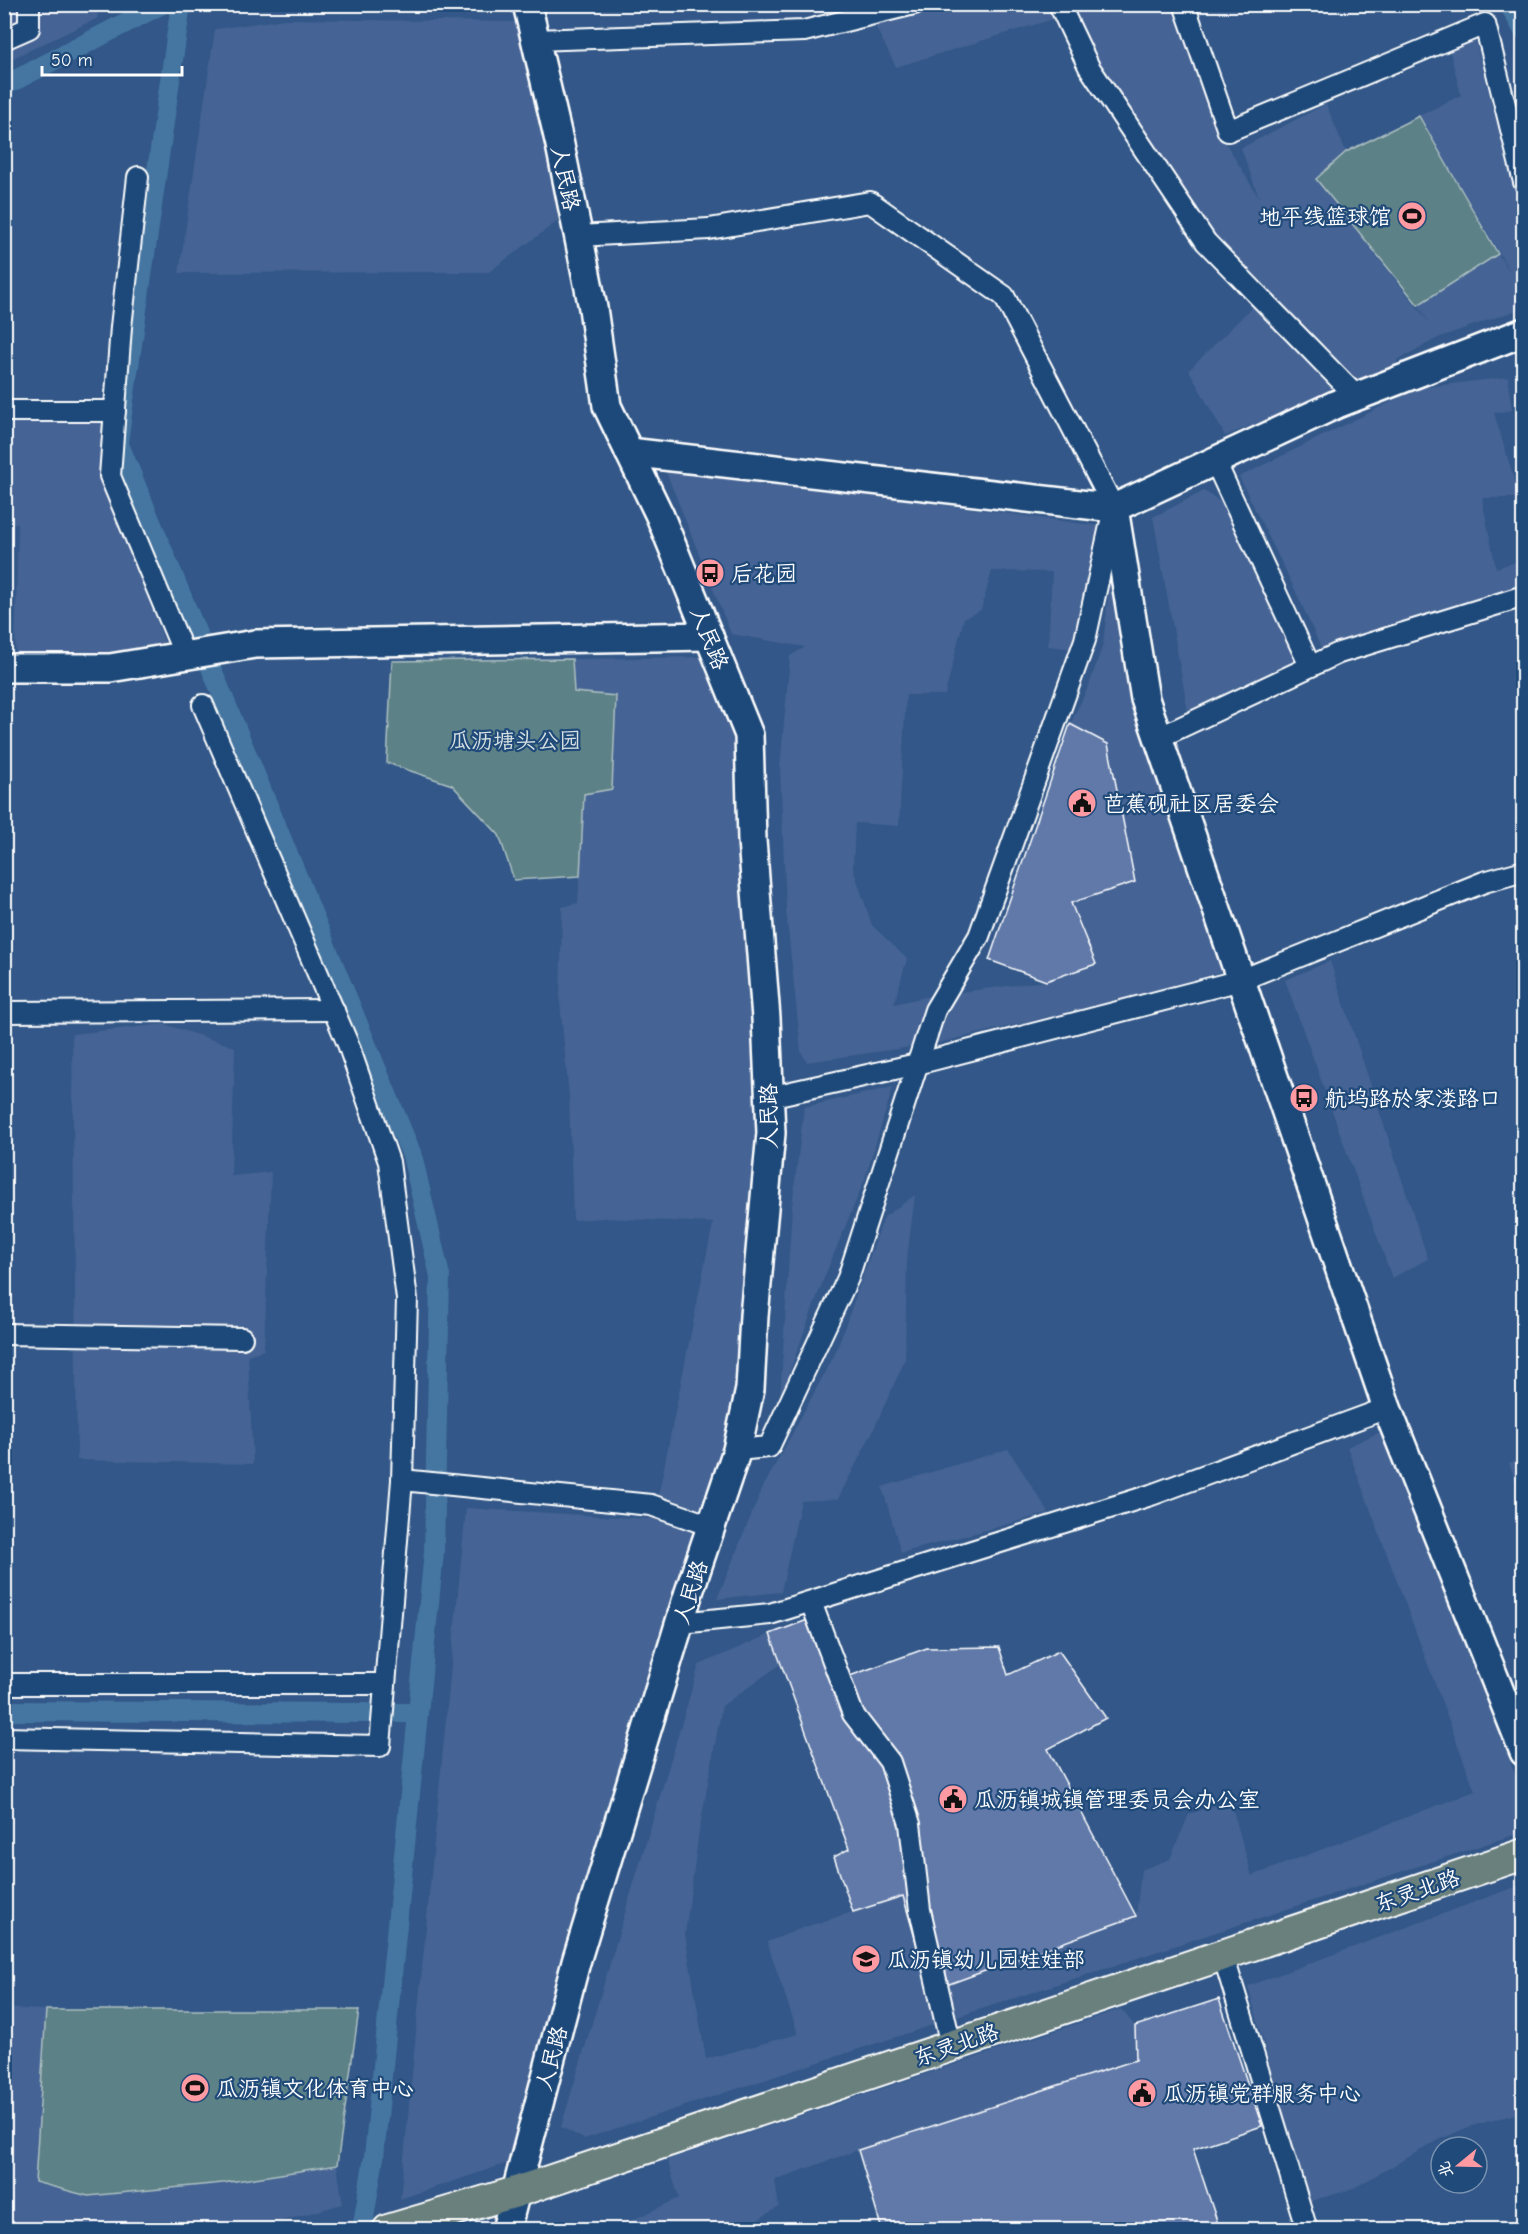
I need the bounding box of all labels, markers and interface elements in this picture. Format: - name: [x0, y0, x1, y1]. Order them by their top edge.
- scale bar: [42, 39, 182, 77]
- text: 50 m: [51, 50, 93, 71]
- street label: 人民路: [545, 143, 585, 213]
- sports icon: 地平线篮球馆: [1396, 200, 1428, 232]
- place label: 地平线篮球馆: [1259, 204, 1391, 230]
- bus stop icon: 后花园: [694, 557, 726, 589]
- place label: 后花园: [731, 561, 797, 587]
- street label: 人民路: [685, 603, 733, 674]
- park label: 瓜沥塘头公园: [449, 728, 581, 754]
- public building icon: 芭蕉砚社区居委会: [1066, 787, 1098, 819]
- place label: 芭蕉砚社区居委会: [1103, 791, 1279, 817]
- bus stop icon: 航坞路於家溇路口: [1288, 1082, 1320, 1114]
- street label: 人民路: [756, 1083, 782, 1149]
- place label: 航坞路於家溇路口: [1325, 1086, 1501, 1112]
- street label: 人民路: [668, 1557, 714, 1628]
- public building icon: 瓜沥镇城镇管理委员会办公室: [937, 1783, 969, 1815]
- place label: 瓜沥镇城镇管理委员会办公室: [974, 1787, 1260, 1813]
- street label: 东灵北路: [1371, 1864, 1463, 1918]
- school or university icon: 瓜沥镇幼儿园娃娃部: [850, 1943, 882, 1975]
- place label: 瓜沥镇幼儿园娃娃部: [887, 1947, 1085, 1973]
- street label: 东灵北路: [910, 2018, 1002, 2072]
- street label: 人民路: [531, 2023, 573, 2094]
- sports icon: 瓜沥镇文化体育中心: [179, 2072, 211, 2104]
- place label: 瓜沥镇文化体育中心: [216, 2076, 414, 2102]
- public building icon: 瓜沥镇党群服务中心: [1126, 2077, 1158, 2109]
- place label: 瓜沥镇党群服务中心: [1163, 2081, 1361, 2107]
- north arrow: [1429, 2135, 1489, 2195]
- text: 北: [1435, 2159, 1457, 2180]

